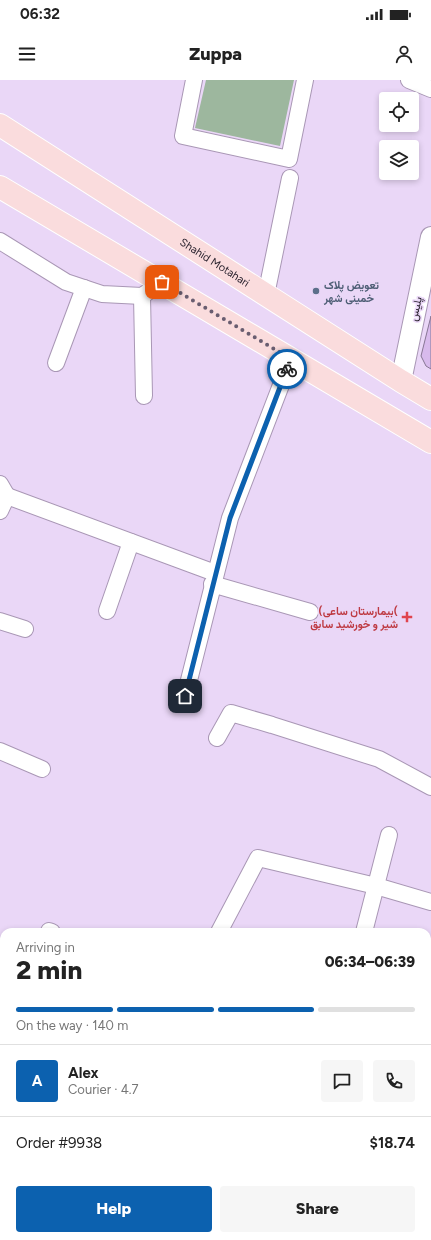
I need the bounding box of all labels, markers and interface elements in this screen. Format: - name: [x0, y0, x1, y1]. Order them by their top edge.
- text: 06:32: [20, 5, 60, 23]
- icon: menu: [16, 43, 38, 65]
- text: Zuppa: [189, 43, 242, 65]
- icon: person: [393, 43, 415, 65]
- map controls: [379, 92, 419, 180]
- button: locate: [379, 92, 419, 132]
- button: layers: [379, 140, 419, 180]
- street label: Shahid Motahari: [178, 235, 252, 289]
- pin: [145, 265, 179, 299]
- icon: bag: [151, 271, 173, 293]
- place label: تعویض پلاک خمینی شهر: [323, 279, 380, 305]
- marker: تعویض پلاک خمینی شهر: [311, 286, 321, 296]
- street label: پلیس: [407, 296, 426, 323]
- courier: [267, 349, 307, 389]
- icon: bike: [276, 358, 298, 380]
- place label: (بیمارستان ساعی( شیر و خورشید سابق: [310, 605, 398, 631]
- marker: (بیمارستان ساعی( شیر و خورشید سابق: [401, 611, 413, 623]
- pin: [168, 679, 202, 713]
- icon: home: [174, 685, 196, 707]
- text: Arriving in: [16, 940, 75, 955]
- text: 06:34–06:39: [325, 953, 415, 971]
- text: 2 min: [16, 954, 82, 986]
- text: On the way · 140 m: [16, 1018, 128, 1033]
- button: chat: [321, 1060, 363, 1102]
- button: phone: [373, 1060, 415, 1102]
- text: Alex: [68, 1064, 98, 1082]
- text: A: [32, 1072, 42, 1090]
- text: Courier · 4.7: [68, 1082, 139, 1097]
- text: Order #9938: [16, 1134, 102, 1152]
- text: $18.74: [370, 1134, 415, 1152]
- button: Help: [16, 1186, 212, 1232]
- button: Share: [220, 1186, 415, 1232]

